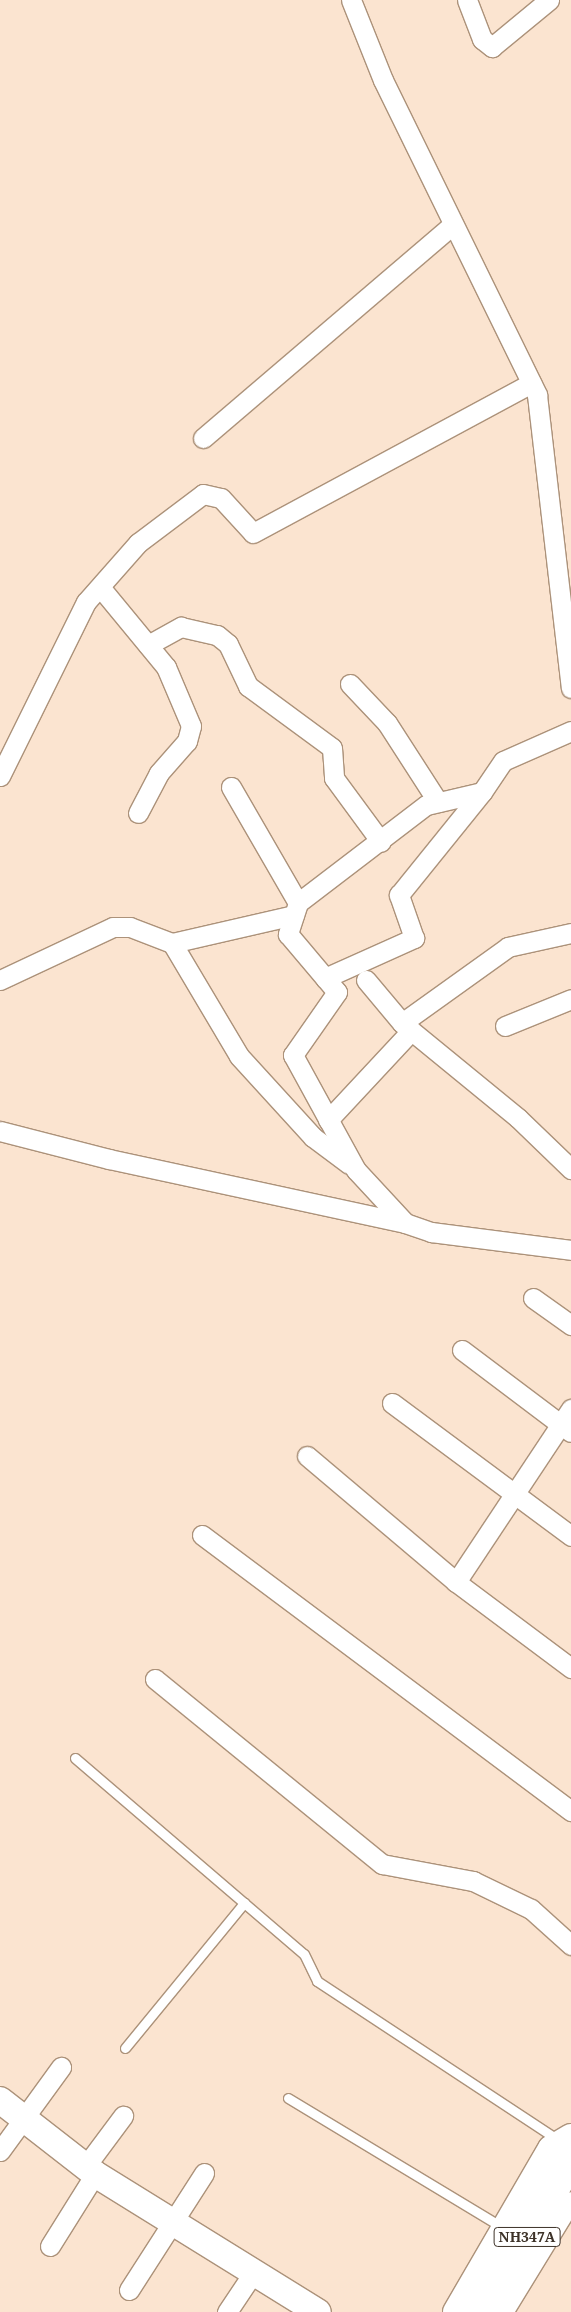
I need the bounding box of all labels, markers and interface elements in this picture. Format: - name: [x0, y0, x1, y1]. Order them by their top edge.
- road number: NH347A: [493, 2226, 561, 2248]

